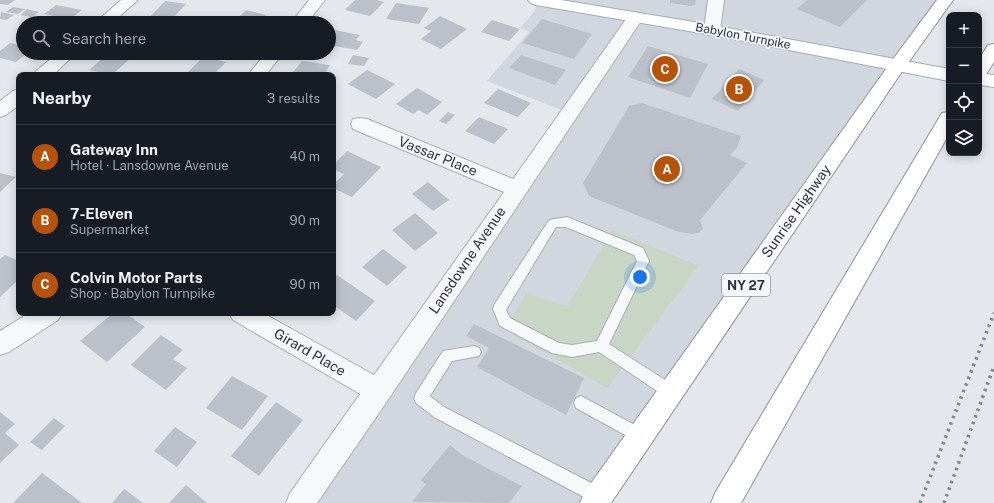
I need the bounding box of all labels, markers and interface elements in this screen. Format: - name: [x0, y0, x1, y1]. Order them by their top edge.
- map controls: [946, 12, 982, 156]
- button: +: [946, 12, 982, 48]
- search box: [16, 16, 336, 60]
- street label: Babylon Turnpike: [694, 20, 792, 52]
- icon: search: [30, 27, 52, 49]
- text: Search here: [62, 30, 146, 47]
- button: −: [946, 48, 982, 84]
- pin: C: [652, 54, 678, 84]
- pin: B: [726, 74, 752, 104]
- button: locate: [946, 84, 982, 120]
- text: Nearby: [32, 88, 91, 108]
- text: 3 results: [267, 91, 320, 106]
- button: layers: [946, 120, 982, 156]
- street label: Vassar Place: [396, 133, 480, 179]
- text: Gateway Inn: [70, 141, 158, 158]
- text: A: [40, 149, 50, 164]
- text: 40 m: [289, 149, 320, 164]
- pin: A: [654, 154, 680, 184]
- text: Hotel · Lansdowne Avenue: [70, 158, 229, 173]
- street label: Sunrise Highway: [758, 161, 834, 260]
- street label: Lansdowne Avenue: [425, 204, 509, 316]
- text: 7-Eleven: [70, 205, 133, 222]
- text: B: [41, 213, 49, 228]
- text: 90 m: [290, 213, 320, 228]
- text: Supermarket: [70, 222, 149, 237]
- your location: [630, 267, 650, 287]
- text: Colvin Motor Parts: [70, 269, 203, 286]
- road number: NY 27: [722, 274, 770, 296]
- text: C: [40, 277, 50, 292]
- text: 90 m: [290, 277, 320, 292]
- text: Shop · Babylon Turnpike: [70, 286, 215, 301]
- street label: Girard Place: [271, 325, 349, 379]

